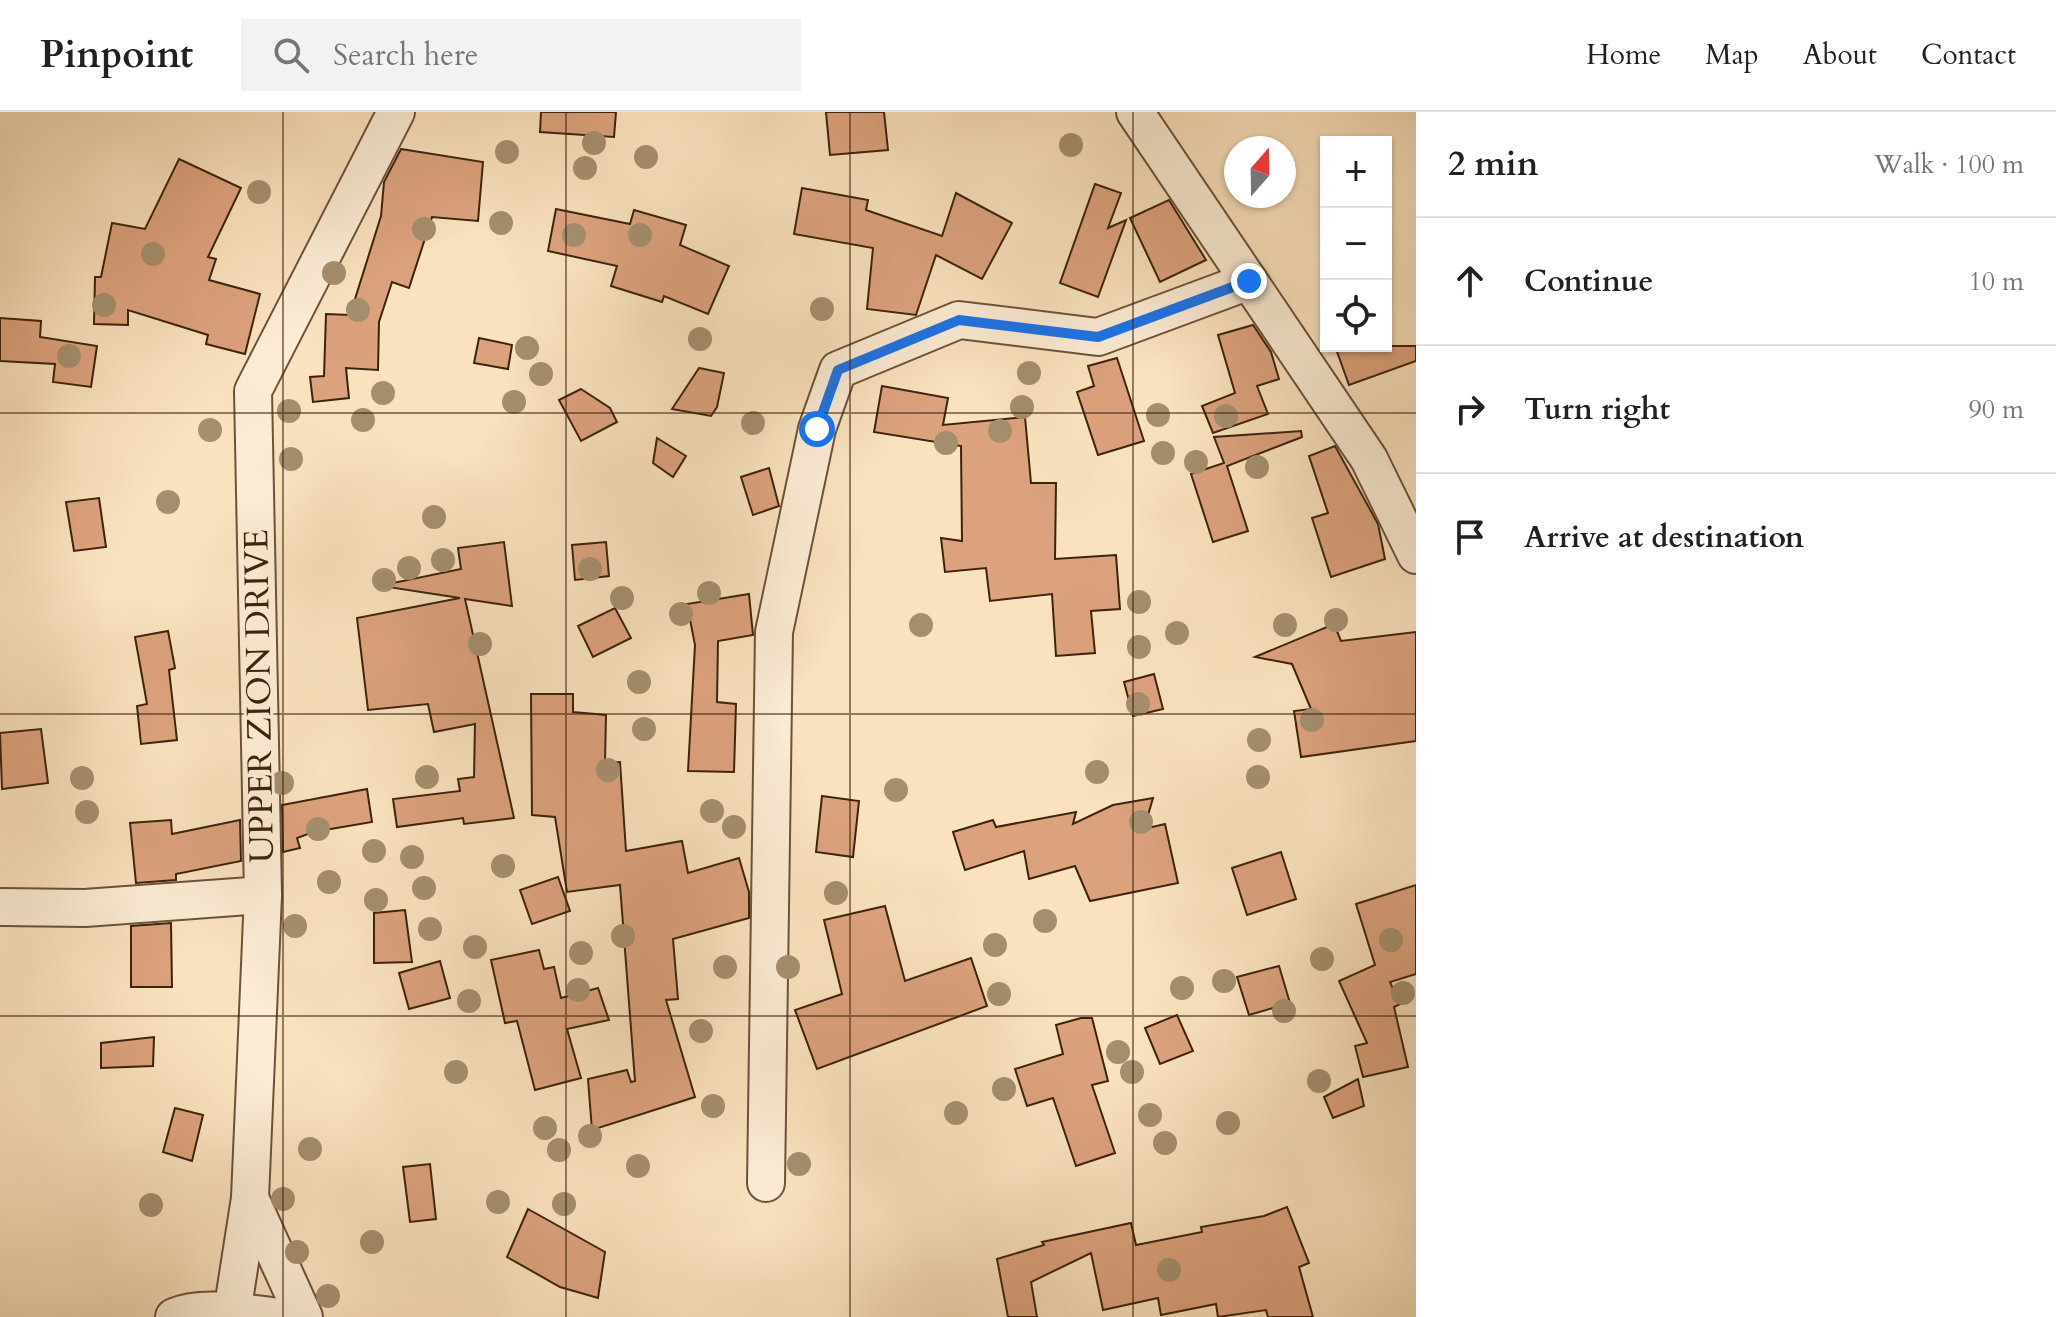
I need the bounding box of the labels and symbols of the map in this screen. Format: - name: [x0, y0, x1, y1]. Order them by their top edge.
- north arrow: [1224, 136, 1296, 208]
- route end: [1231, 263, 1267, 299]
- route start: [799, 411, 835, 447]
- street label: UPPER ZION DRIVE: [233, 529, 285, 863]

